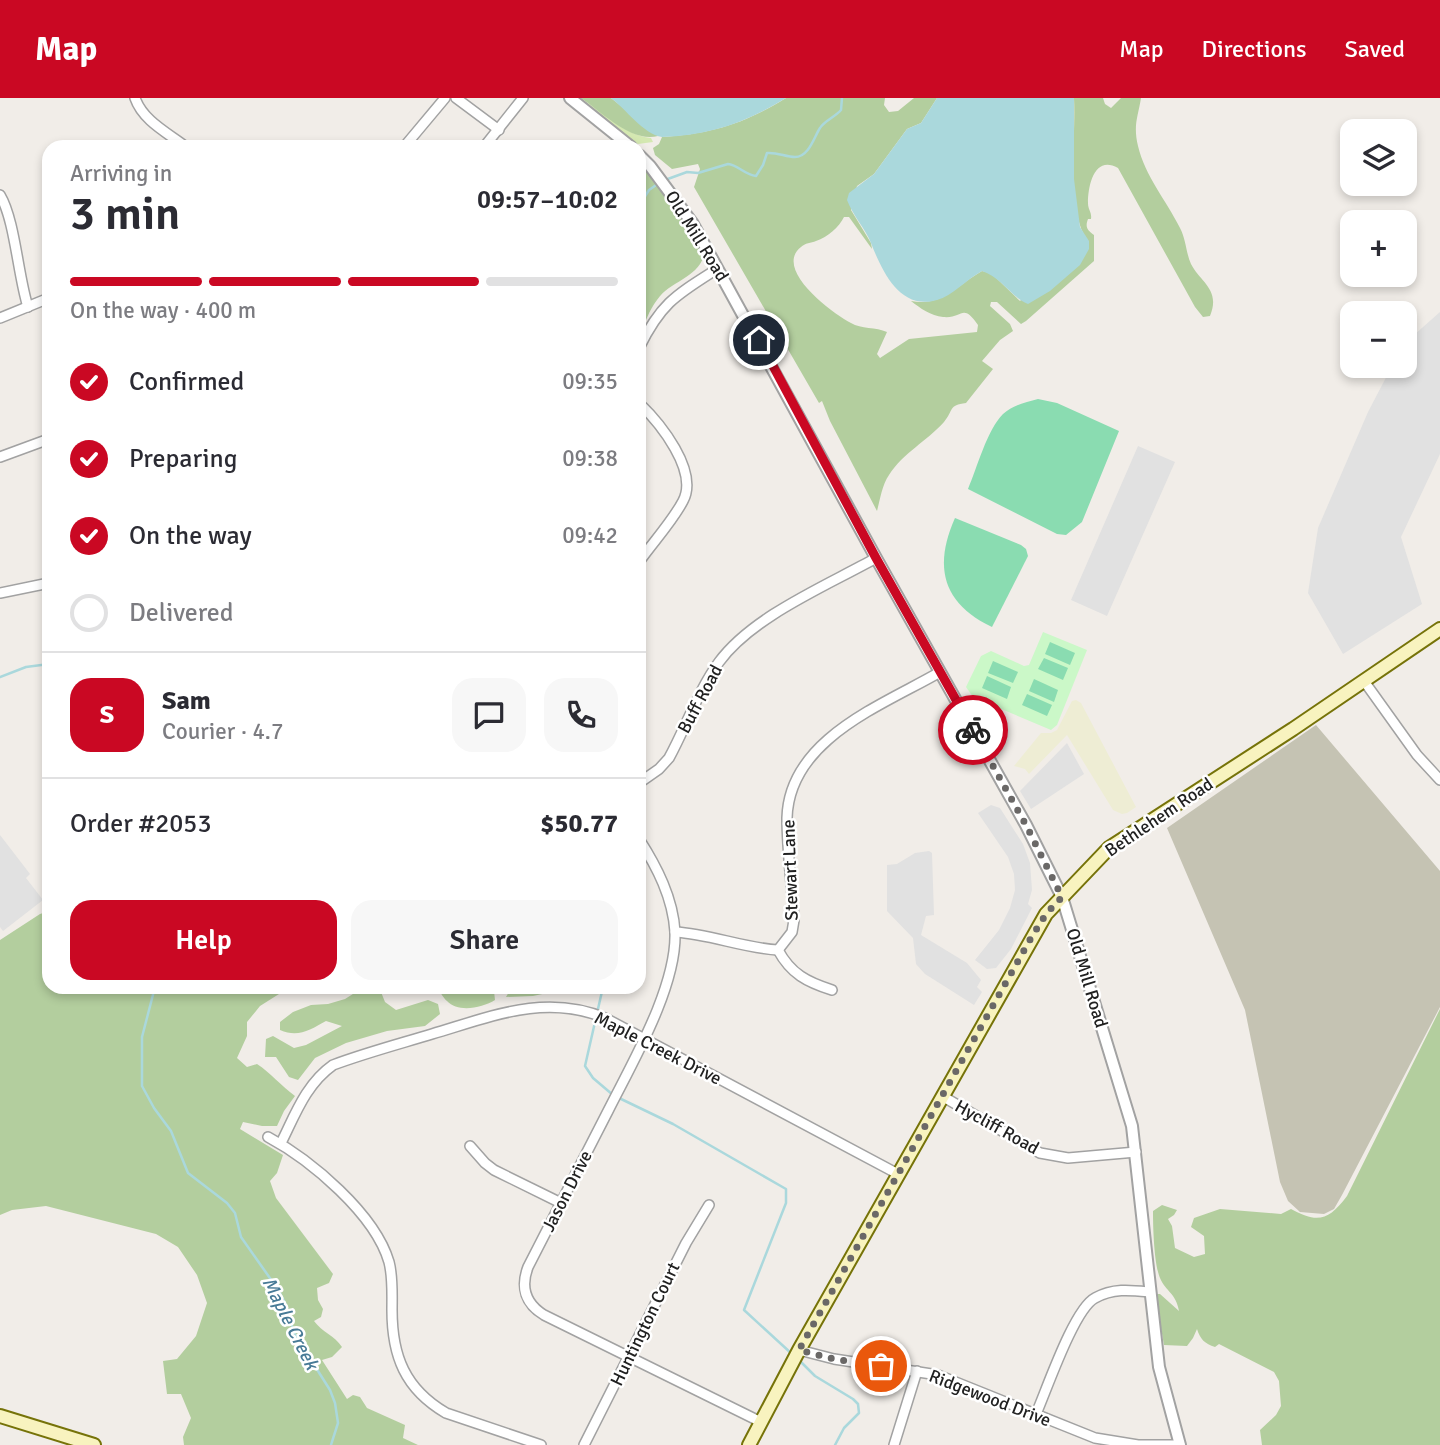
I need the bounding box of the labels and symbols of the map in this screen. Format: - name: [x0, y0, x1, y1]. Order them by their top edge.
- street label: Old Mill Road: [660, 187, 734, 285]
- pin: [729, 310, 789, 370]
- street label: Buff Road: [673, 661, 727, 737]
- courier: [938, 695, 1008, 765]
- street label: Bethlehem Road: [1101, 773, 1217, 861]
- street label: Stewart Lane: [777, 819, 803, 921]
- street label: Old Mill Road: [1061, 926, 1113, 1030]
- street label: Maple Creek Drive: [591, 1006, 725, 1090]
- street label: Hycliff Road: [951, 1095, 1043, 1159]
- street label: Jason Drive: [537, 1147, 597, 1235]
- street label: Huntington Court: [606, 1259, 684, 1389]
- water label: Maple Creek: [257, 1273, 324, 1375]
- pin: [851, 1336, 911, 1396]
- street label: Ridgewood Drive: [926, 1365, 1054, 1431]

